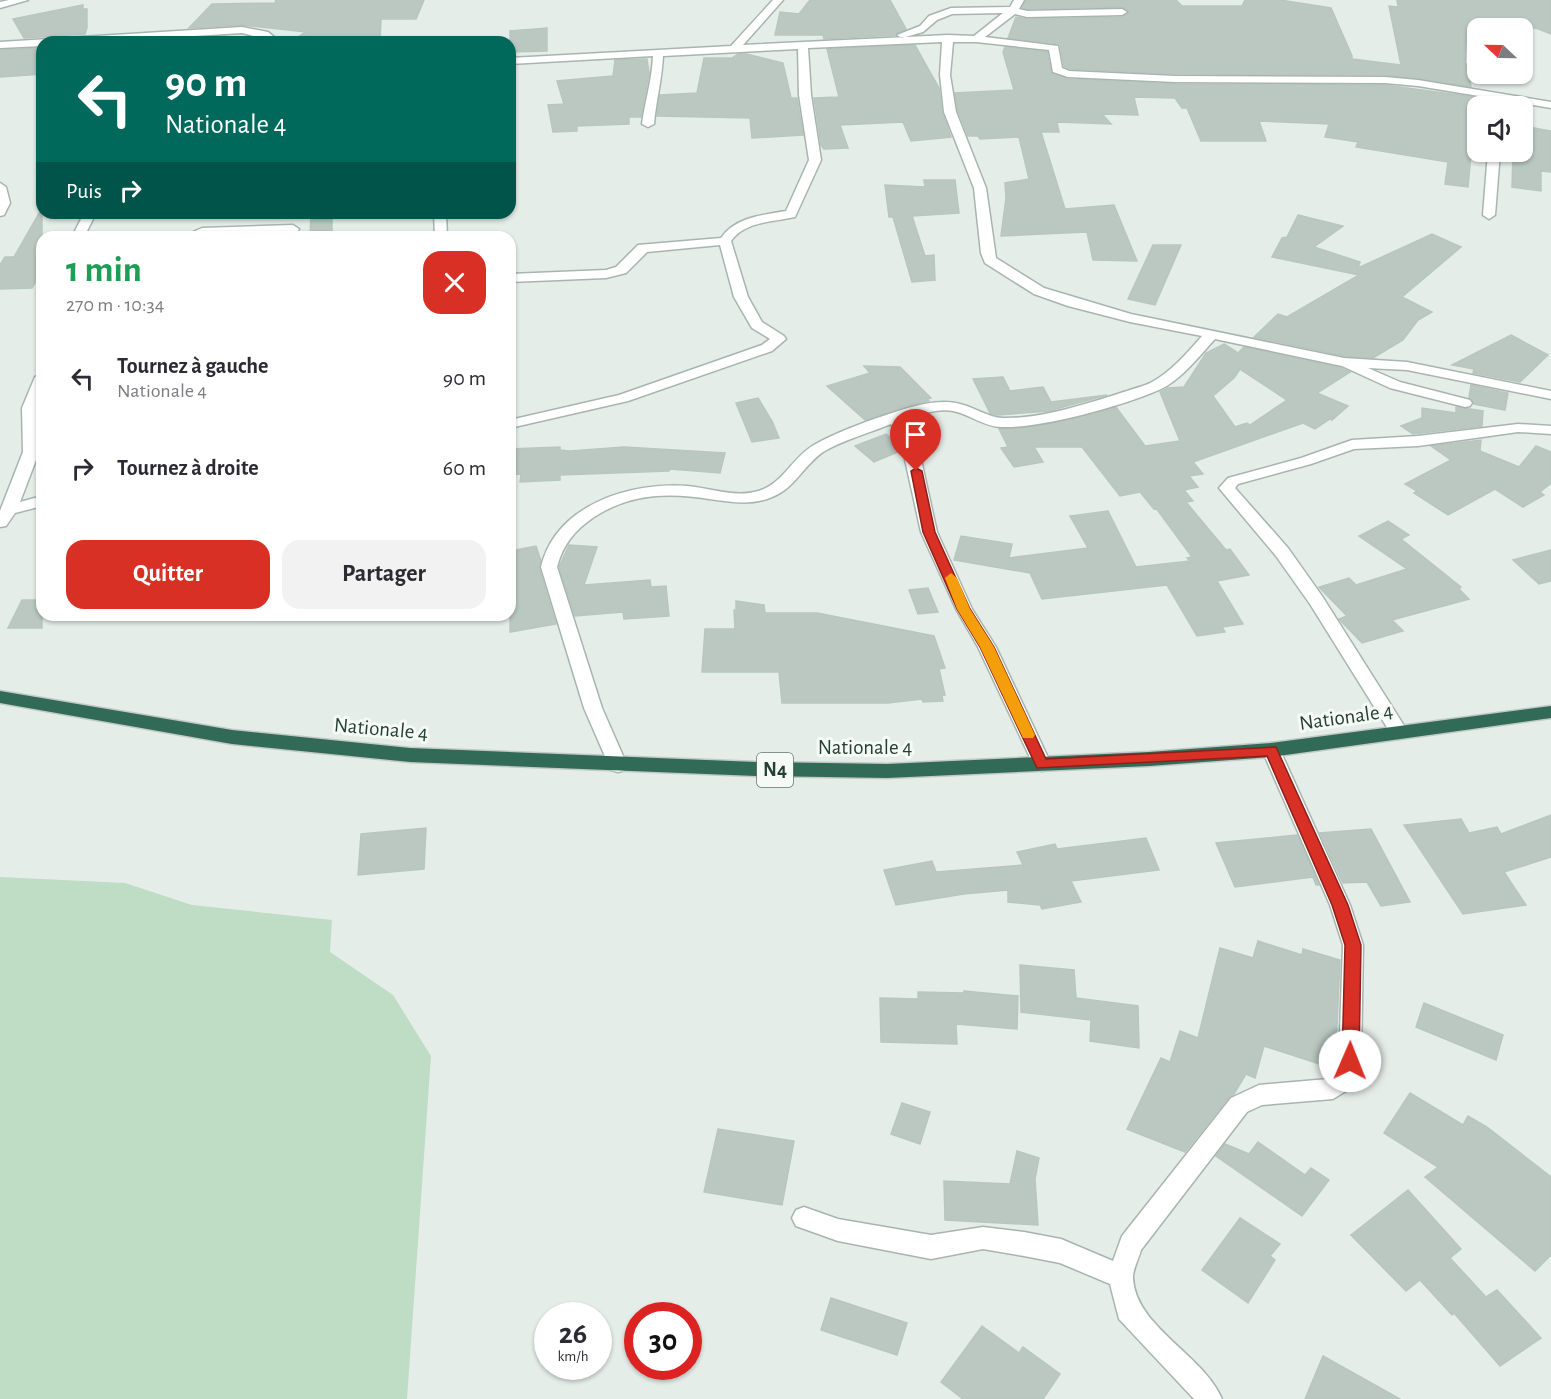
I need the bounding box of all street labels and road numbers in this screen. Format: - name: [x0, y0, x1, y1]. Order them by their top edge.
- street label: Nationale 4: [1298, 700, 1394, 734]
- street label: Nationale 4: [333, 714, 429, 744]
- street label: Nationale 4: [818, 737, 912, 758]
- road number: N4: [757, 753, 793, 787]

